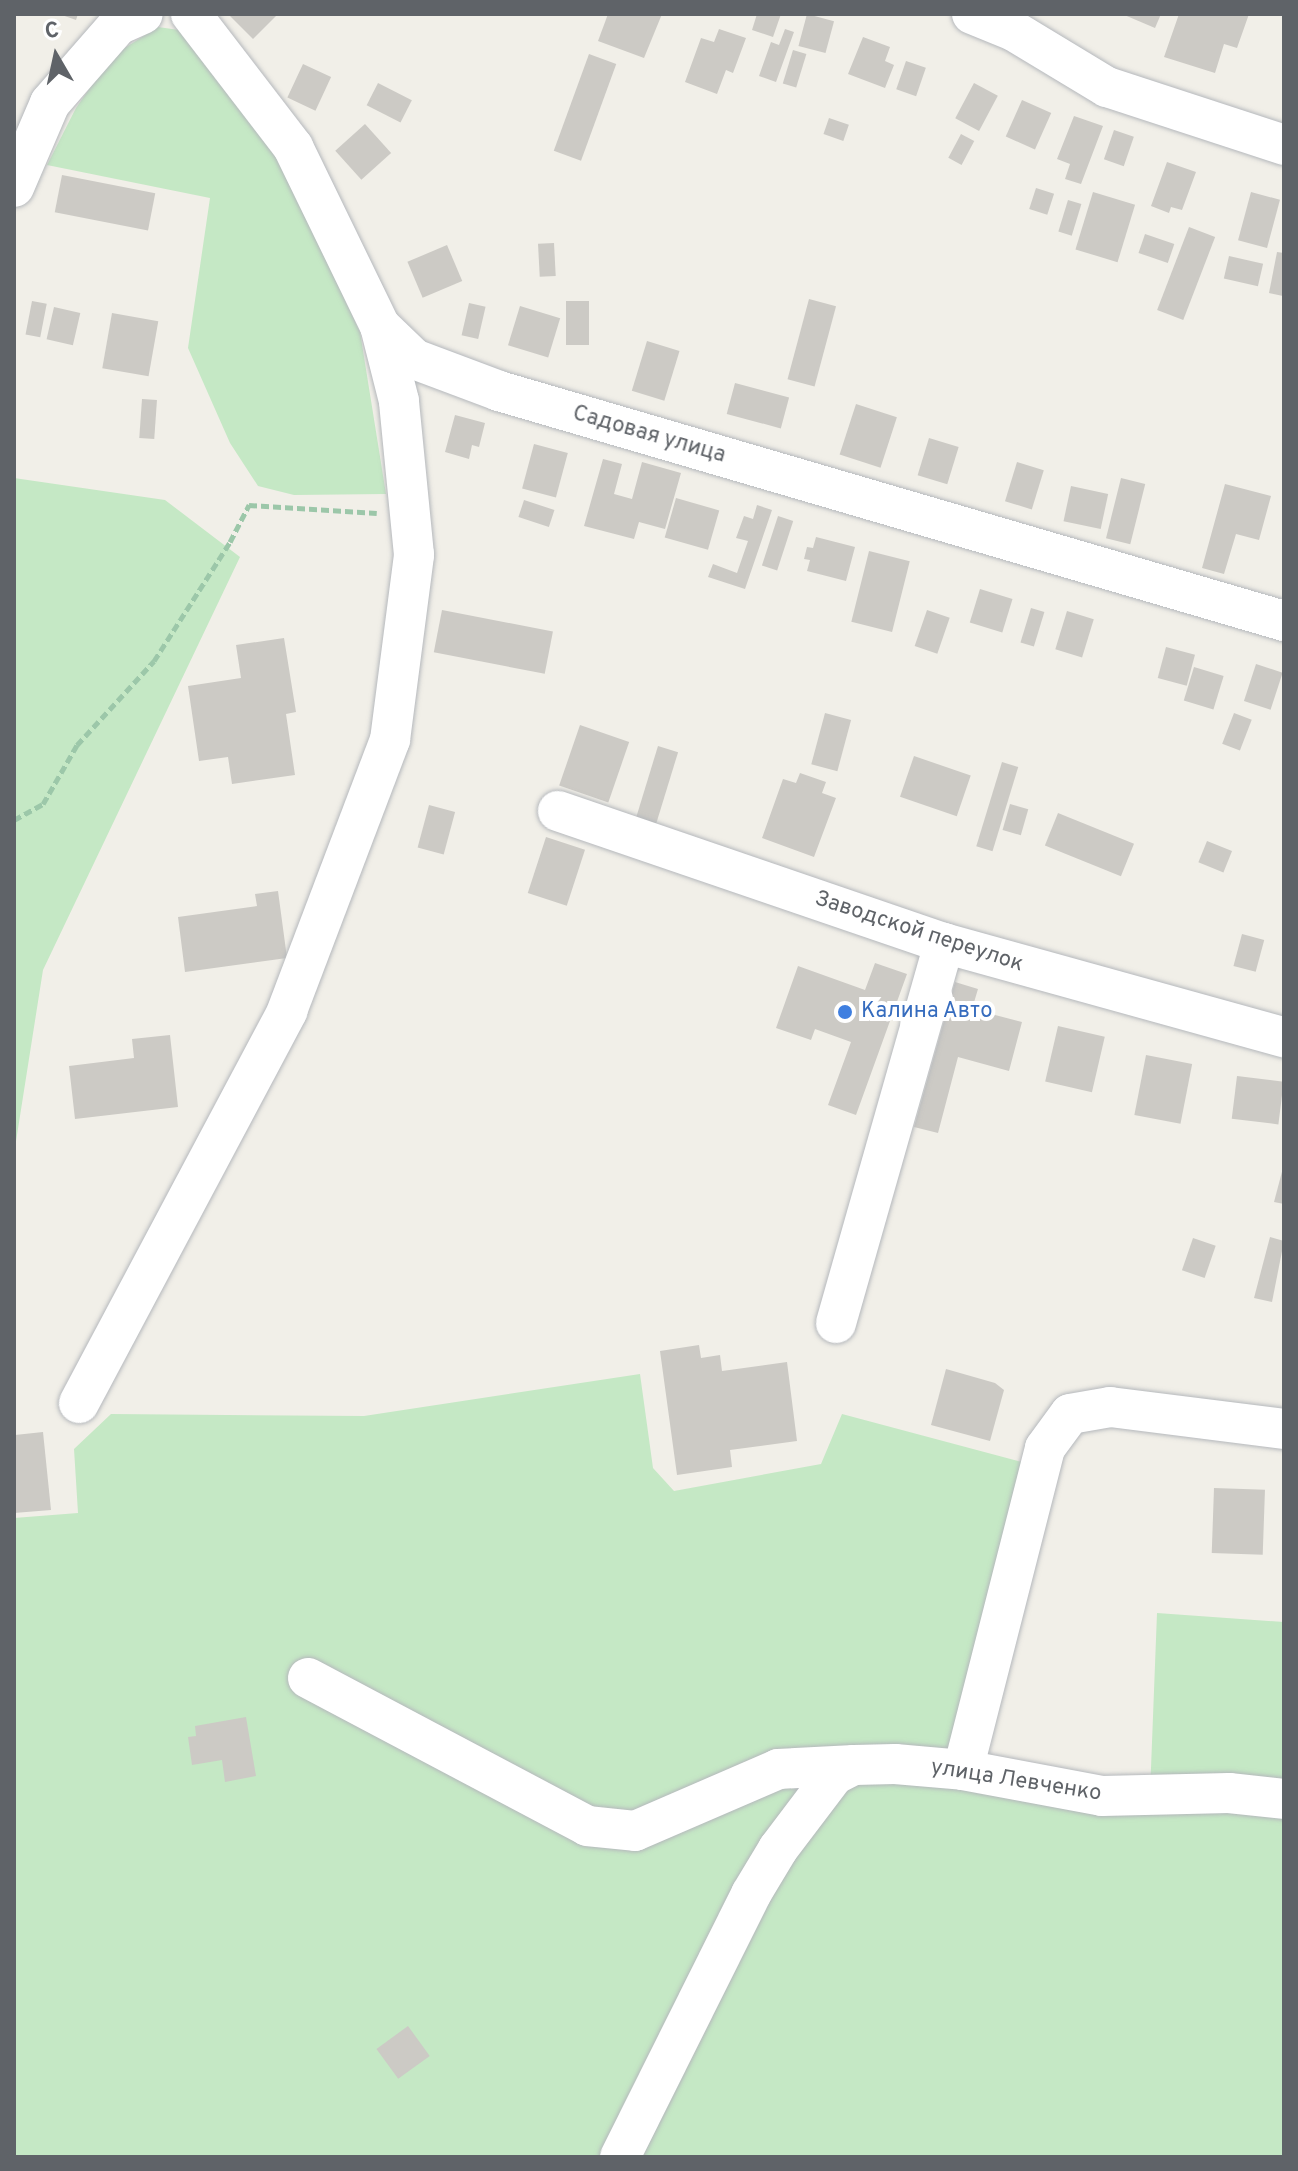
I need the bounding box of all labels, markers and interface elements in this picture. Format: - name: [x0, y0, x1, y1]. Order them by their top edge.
- north arrow: [16, 16, 96, 96]
- text: С: [43, 17, 61, 46]
- street label: Садовая улица: [569, 401, 729, 469]
- street label: Заводской переулок: [811, 886, 1027, 978]
- place label: Калина Авто: [861, 999, 993, 1025]
- marker: Калина Авто: [836, 1003, 854, 1021]
- street label: улица Левченко: [929, 1754, 1103, 1808]

